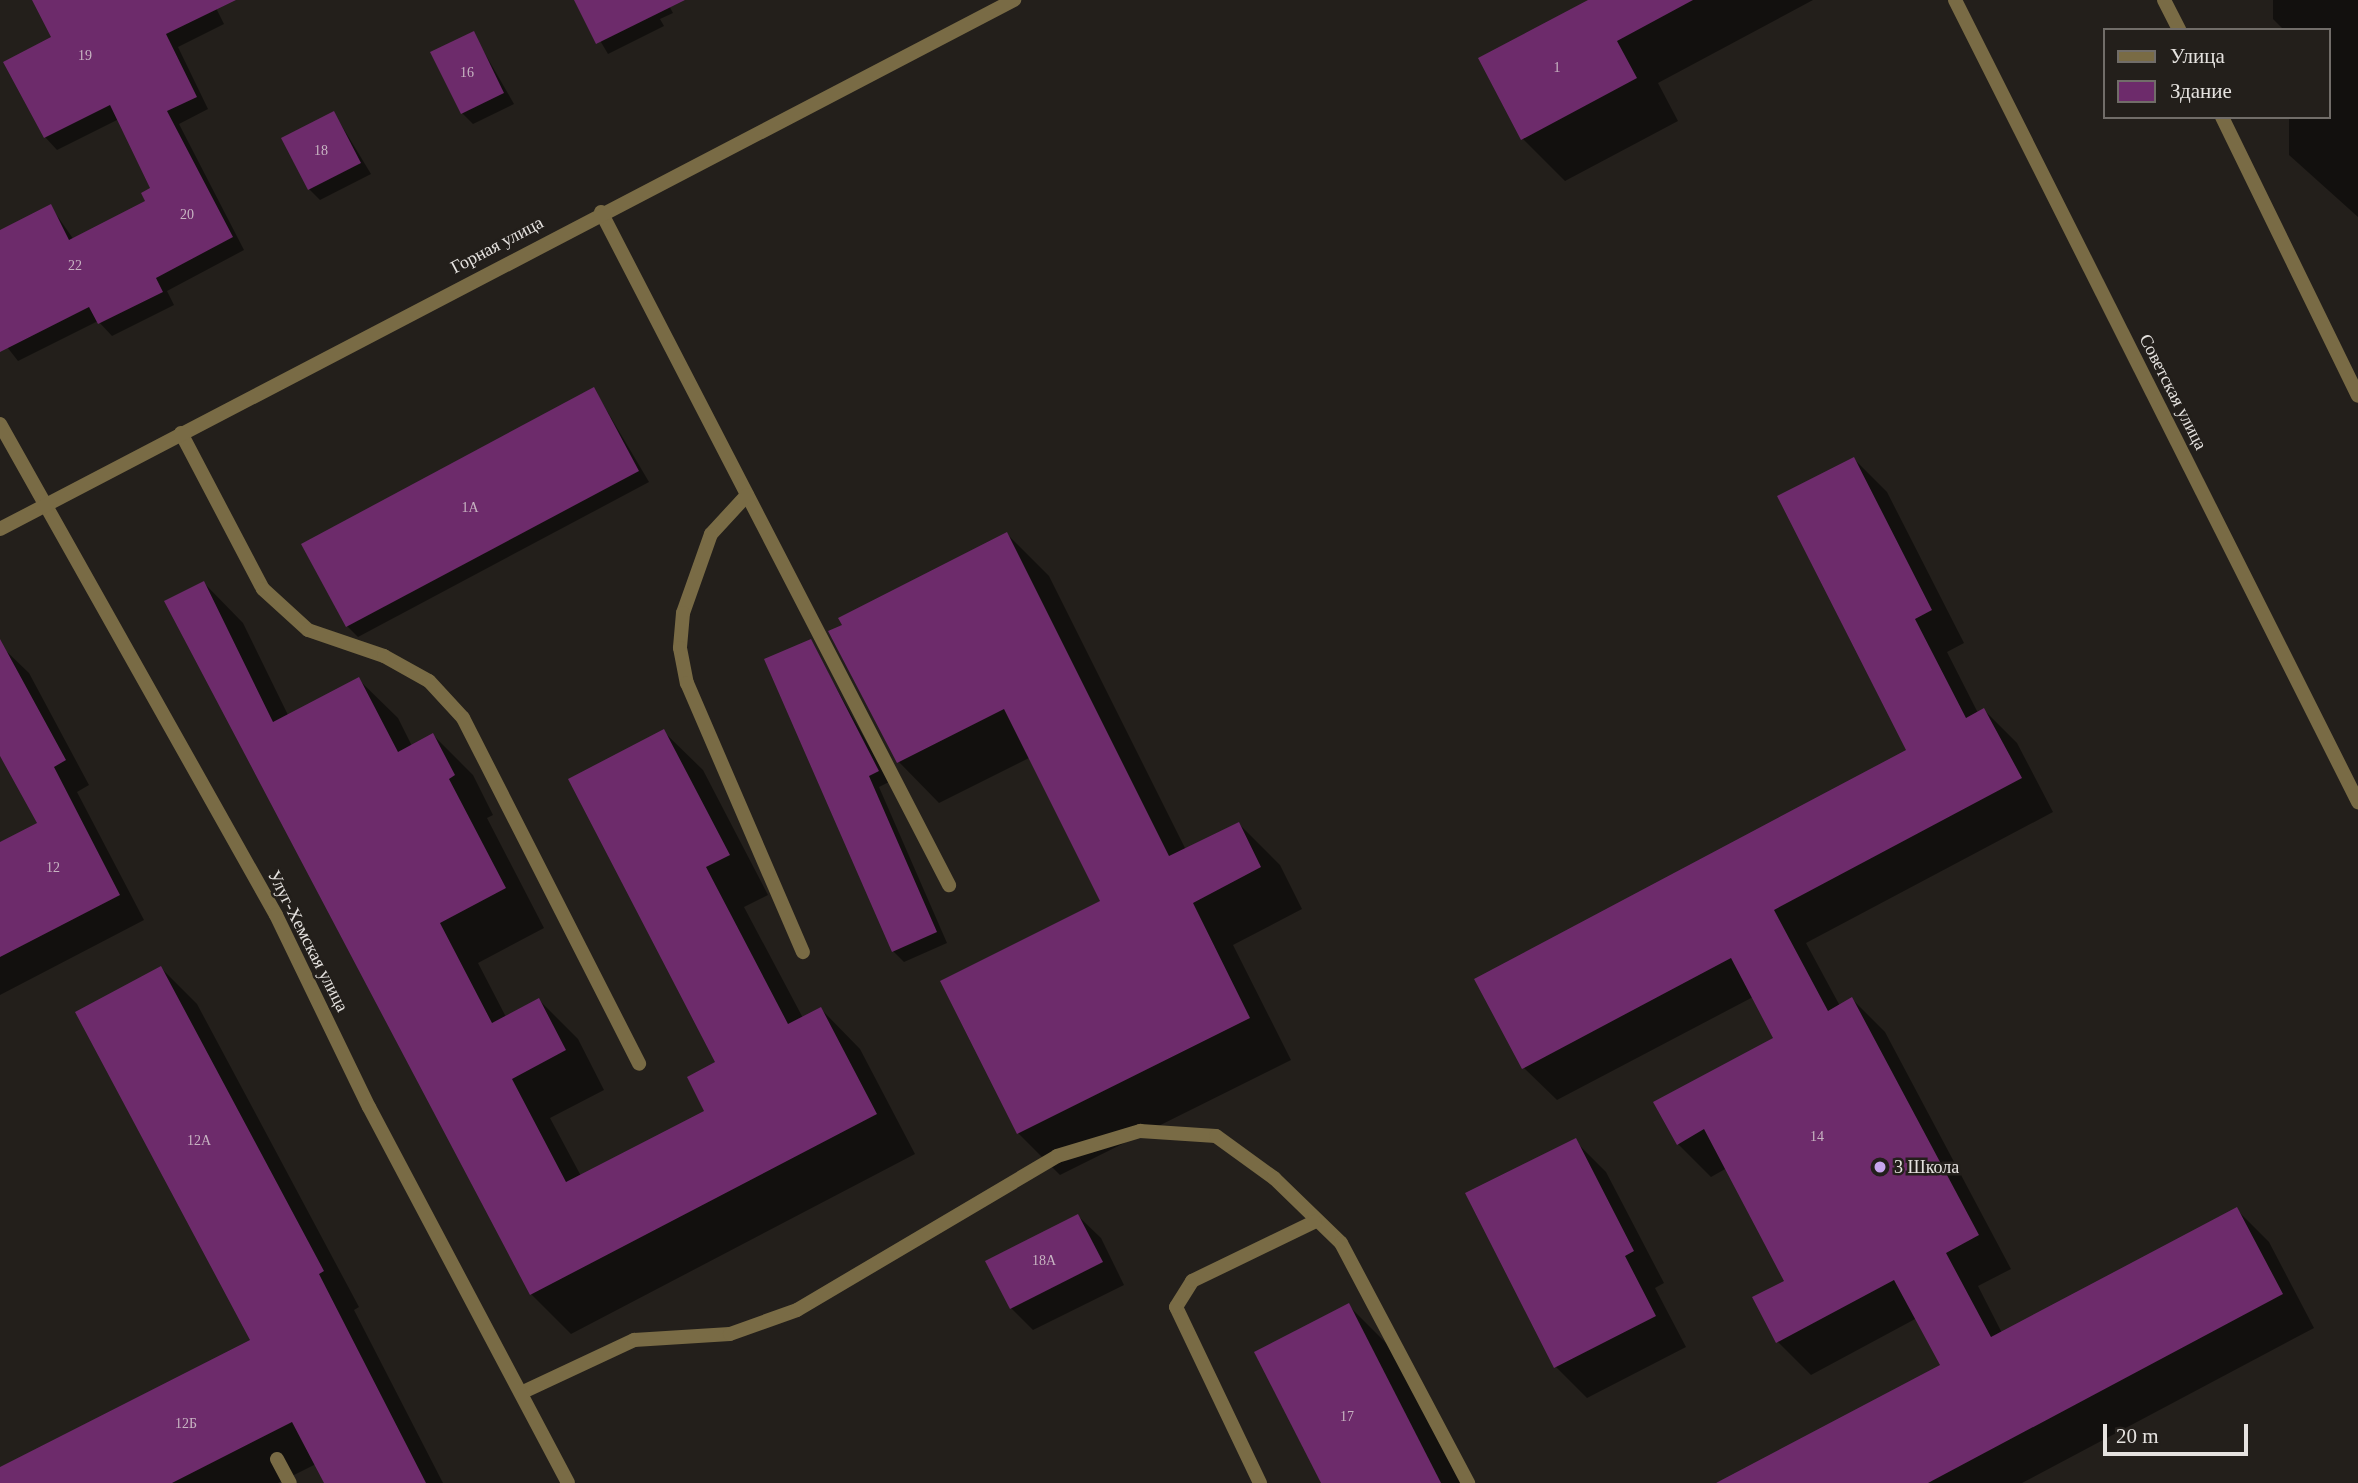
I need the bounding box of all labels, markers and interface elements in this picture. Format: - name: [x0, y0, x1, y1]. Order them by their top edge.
- legend: [2102, 28, 2330, 119]
- text: Улица: [2170, 44, 2225, 68]
- house number: 19: [78, 48, 92, 64]
- house number: 1: [1554, 60, 1560, 76]
- house number: 16: [460, 65, 474, 81]
- text: Здание: [2170, 79, 2232, 103]
- house number: 18: [314, 143, 328, 159]
- house number: 20: [180, 207, 194, 223]
- street label: Горная улица: [447, 212, 547, 278]
- house number: 22: [68, 258, 82, 274]
- street label: Советская улица: [2135, 330, 2211, 454]
- house number: 1А: [461, 500, 479, 516]
- house number: 12: [46, 860, 60, 876]
- street label: Улуг-Хемская улица: [263, 867, 353, 1015]
- house number: 14: [1810, 1129, 1824, 1145]
- house number: 12А: [187, 1133, 211, 1149]
- place label: 3 Школа: [1894, 1156, 1959, 1178]
- marker: 3 Школа: [1872, 1159, 1888, 1175]
- house number: 18А: [1032, 1253, 1056, 1269]
- house number: 17: [1340, 1409, 1354, 1425]
- scale bar: [2106, 1410, 2251, 1454]
- house number: 12Б: [175, 1416, 197, 1432]
- text: 20 m: [2116, 1424, 2159, 1448]

